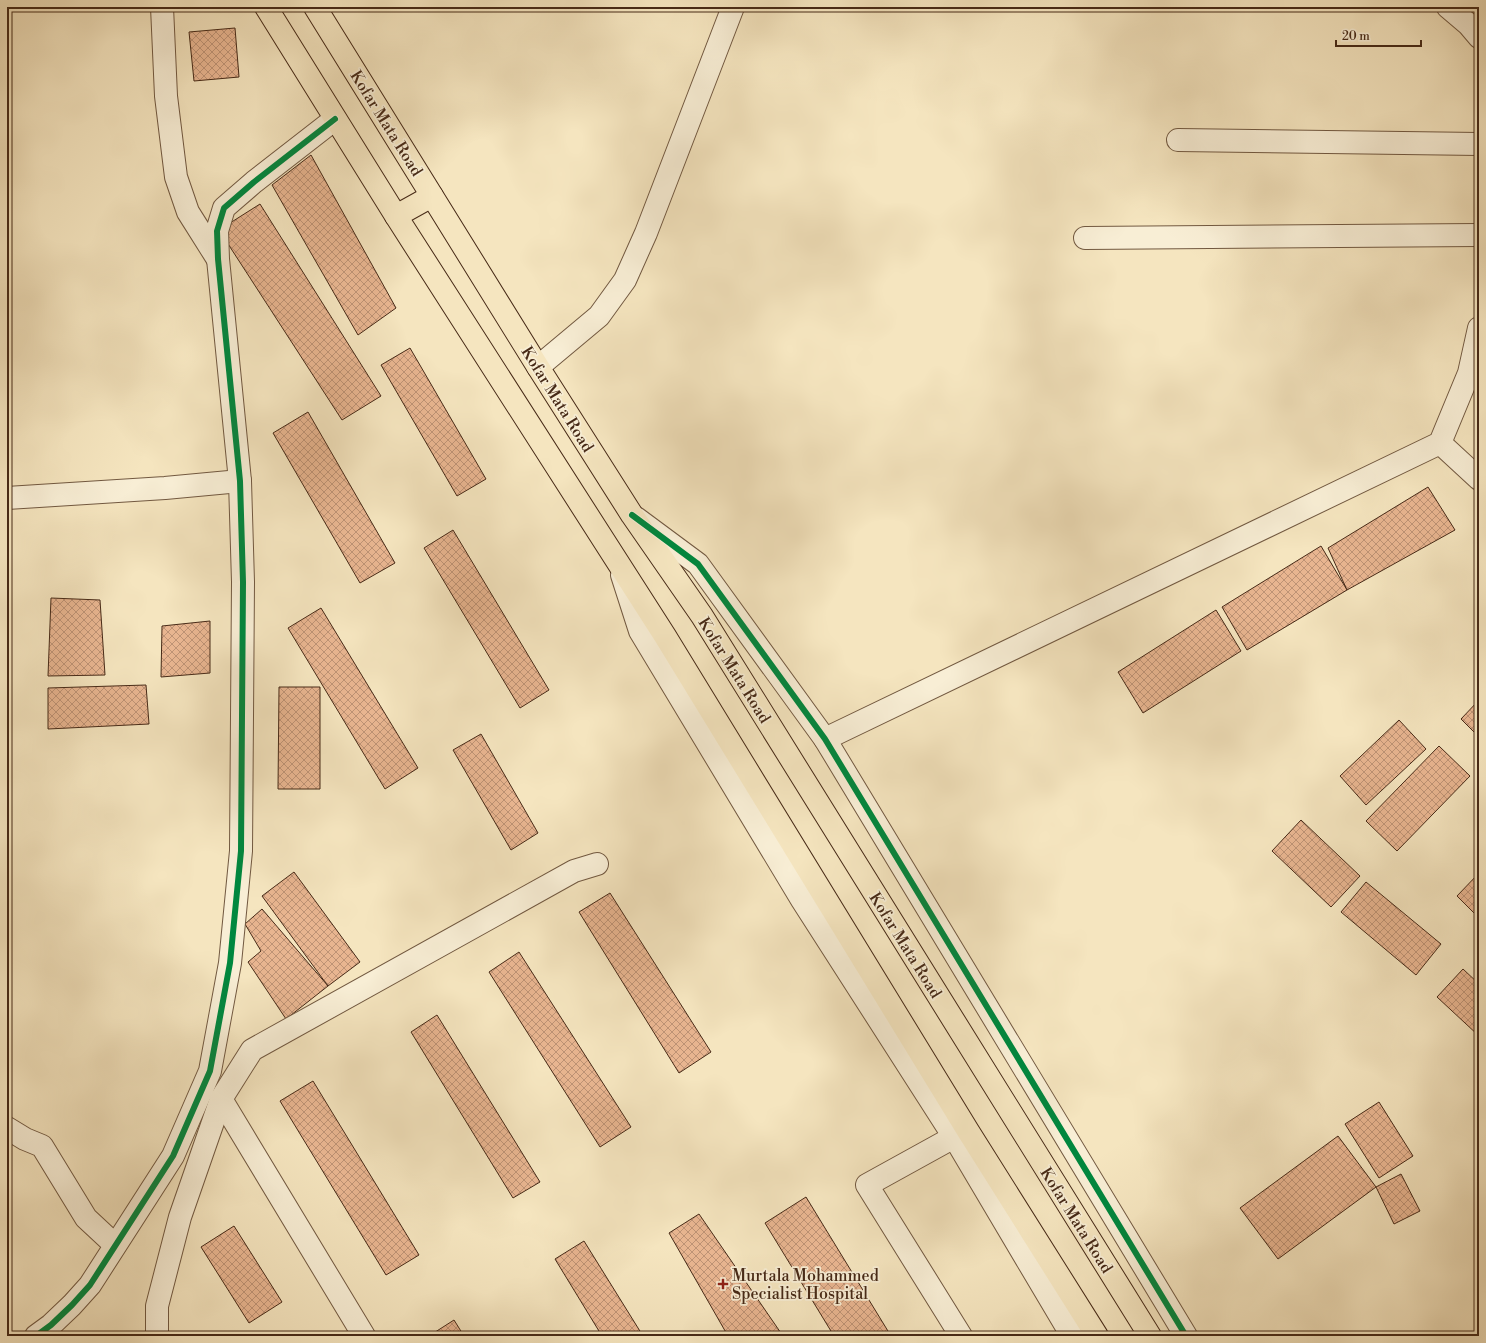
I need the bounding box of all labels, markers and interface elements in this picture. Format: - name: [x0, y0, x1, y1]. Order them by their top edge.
- scale bar: [1336, 22, 1421, 48]
- text: 20 m: [1342, 29, 1370, 44]
- street label: Kofar Mata Road: [346, 67, 427, 180]
- street label: Kofar Mata Road: [517, 343, 598, 456]
- street label: Kofar Mata Road: [694, 614, 775, 727]
- street label: Kofar Mata Road: [865, 889, 946, 1002]
- street label: Kofar Mata Road: [1036, 1164, 1117, 1277]
- place label: Murtala Mohammed Specialist Hospital: [732, 1266, 879, 1304]
- marker: Murtala Mohammed Specialist Hospital: [717, 1278, 729, 1290]

